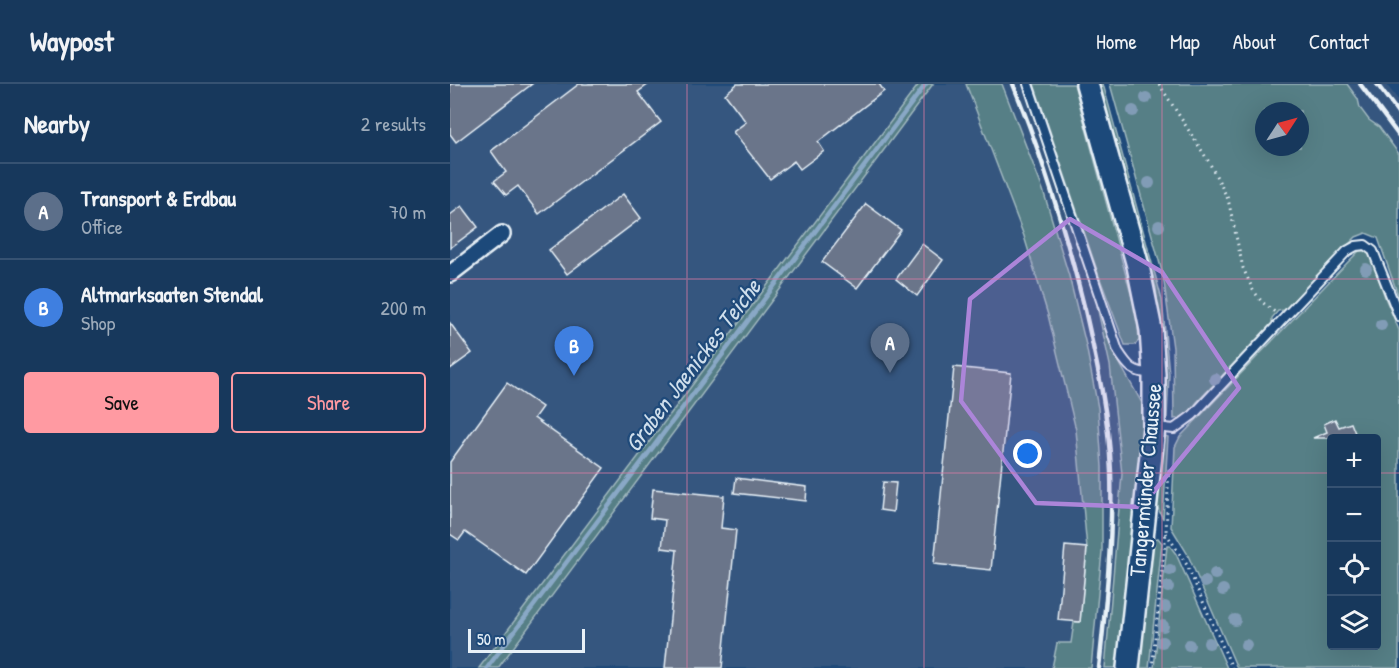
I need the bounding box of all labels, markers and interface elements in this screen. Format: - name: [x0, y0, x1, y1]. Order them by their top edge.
- text: Waypost: [30, 22, 114, 60]
- text: Home: [1096, 27, 1137, 56]
- text: Map: [1170, 27, 1200, 56]
- text: About: [1233, 27, 1276, 56]
- text: Contact: [1309, 27, 1369, 56]
- north arrow: [1255, 102, 1309, 156]
- text: Nearby: [24, 106, 90, 141]
- text: 2 results: [361, 110, 426, 137]
- text: Transport & Erdbau: [81, 183, 236, 213]
- text: A: [39, 198, 48, 225]
- text: 70 m: [389, 198, 426, 225]
- text: Office: [81, 213, 123, 240]
- water label: Graben Jaenickes Teiche: [616, 271, 768, 458]
- text: Altmarksaaten Stendal: [81, 279, 263, 309]
- text: B: [38, 294, 49, 321]
- text: 200 m: [381, 294, 426, 321]
- text: Shop: [81, 309, 115, 336]
- pin: A: [870, 324, 910, 373]
- pin: B: [554, 326, 594, 376]
- button: Save: [24, 372, 219, 433]
- button: Share: [231, 372, 426, 433]
- street label: Tangermünder Chaussee: [1122, 382, 1168, 578]
- map controls: [1327, 434, 1381, 650]
- button: +: [1327, 434, 1381, 488]
- your location: [1013, 439, 1042, 468]
- button: −: [1327, 488, 1381, 542]
- button: locate: [1327, 542, 1381, 596]
- button: layers: [1327, 596, 1381, 650]
- scale bar: [468, 626, 585, 654]
- text: 50 m: [477, 628, 506, 650]

